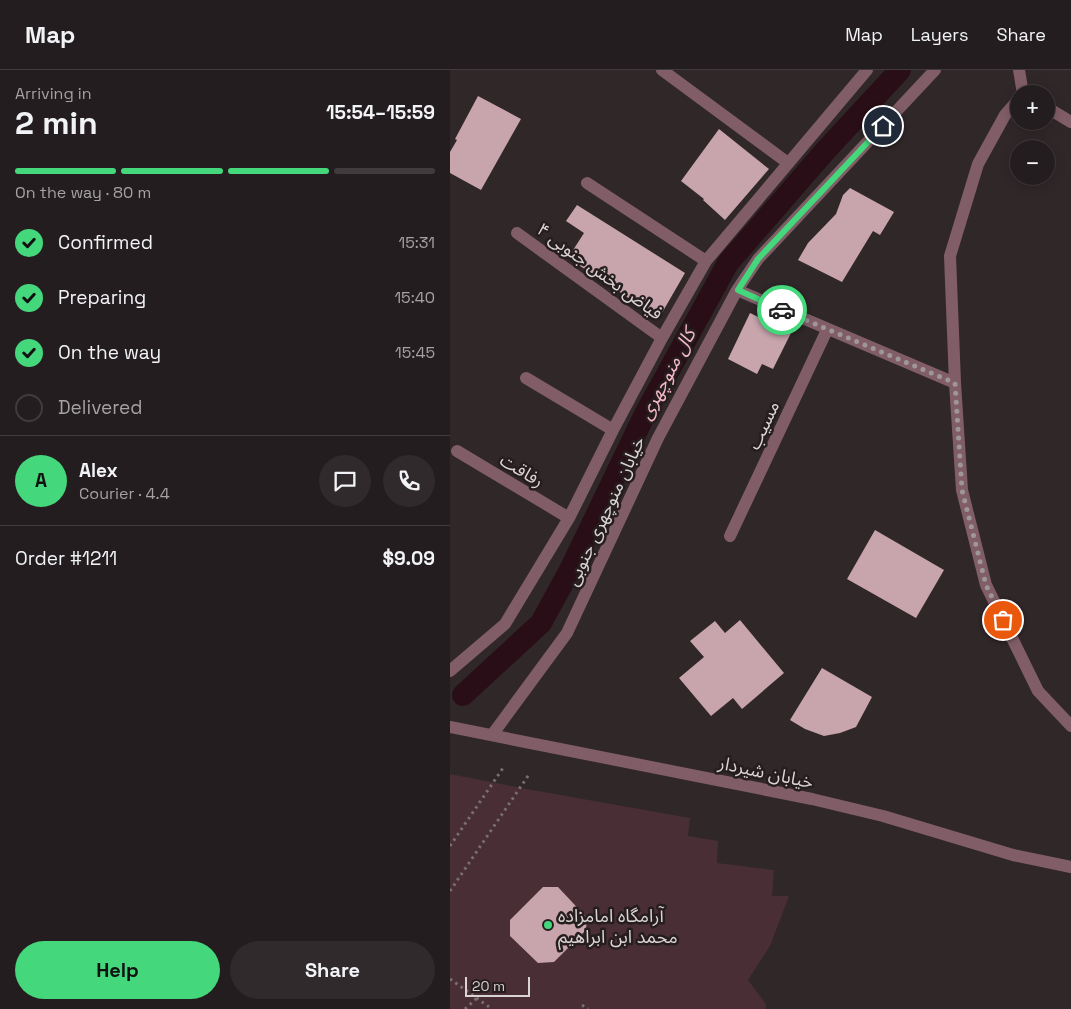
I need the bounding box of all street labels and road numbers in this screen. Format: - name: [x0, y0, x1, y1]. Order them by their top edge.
- street label: فیاض بخش جنوبی ۴: [532, 218, 668, 324]
- street label: مسیب: [742, 397, 784, 453]
- street label: خیابان منوچهری جنوبی: [560, 433, 650, 589]
- street label: رفاقت: [496, 448, 548, 492]
- street label: خیابان شیردار: [715, 751, 816, 793]

